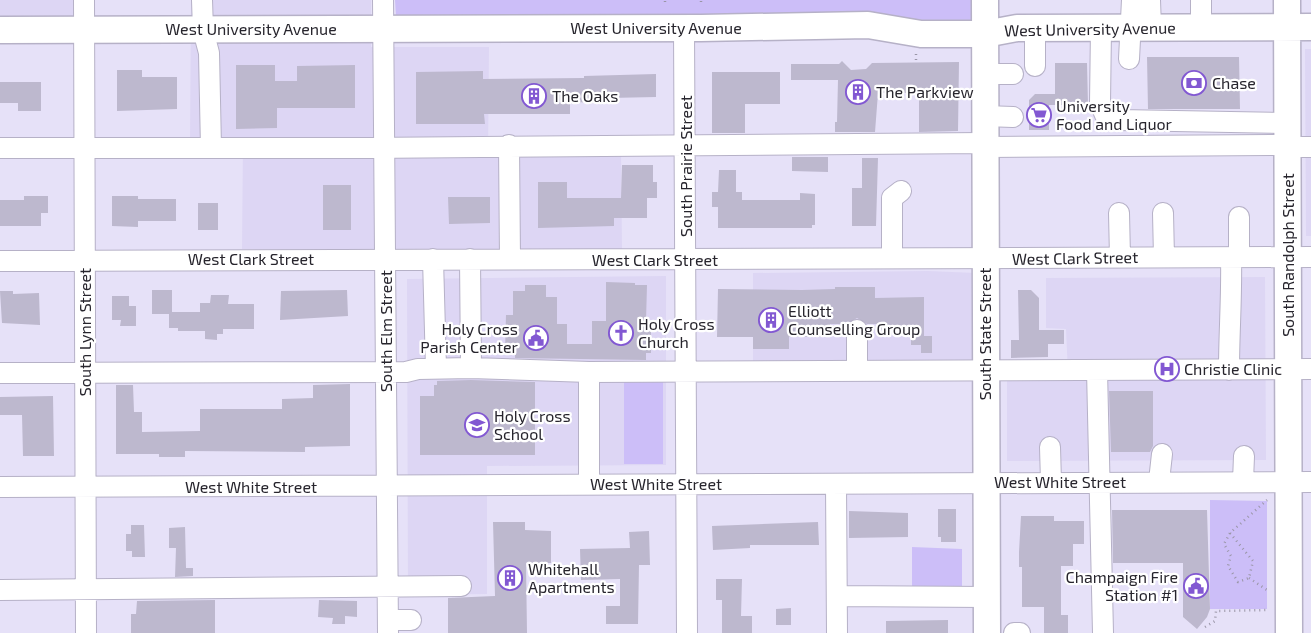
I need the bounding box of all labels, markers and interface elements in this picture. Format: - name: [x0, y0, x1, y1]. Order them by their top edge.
- street label: West University Avenue: [570, 18, 742, 37]
- street label: West University Avenue: [1004, 18, 1176, 39]
- street label: West University Avenue: [165, 19, 337, 38]
- bank icon: Chase: [1181, 70, 1207, 96]
- place label: Chase: [1212, 73, 1256, 92]
- building icon: The Parkview: [845, 79, 871, 105]
- place label: The Parkview: [876, 82, 974, 101]
- building icon: The Oaks: [521, 83, 547, 109]
- place label: The Oaks: [552, 86, 619, 105]
- street label: South Prairie Street: [676, 95, 695, 237]
- place label: University Food and Liquor: [1056, 96, 1173, 133]
- supermarket icon: University Food and Liquor: [1026, 102, 1052, 128]
- street label: South Randolph Street: [1278, 173, 1297, 337]
- street label: West Clark Street: [1012, 247, 1138, 268]
- street label: West Clark Street: [188, 249, 314, 268]
- street label: West Clark Street: [592, 250, 718, 269]
- street label: South Lynn Street: [75, 268, 94, 396]
- street label: South State Street: [975, 268, 994, 400]
- street label: South Elm Street: [376, 270, 395, 392]
- place label: Elliott Counselling Group: [788, 301, 920, 338]
- building icon: Elliott Counselling Group: [758, 307, 784, 333]
- place label: Holy Cross Church: [638, 314, 715, 351]
- place label: Holy Cross Parish Center: [420, 319, 519, 356]
- church icon: Holy Cross Church: [608, 320, 634, 346]
- public building icon: Holy Cross Parish Center: [523, 325, 549, 351]
- hospital icon: Christie Clinic: [1154, 356, 1180, 382]
- place label: Christie Clinic: [1184, 359, 1282, 378]
- place label: Holy Cross School: [494, 406, 571, 443]
- school or university icon: Holy Cross School: [464, 412, 490, 438]
- street label: West White Street: [994, 472, 1126, 491]
- street label: West White Street: [590, 474, 722, 493]
- street label: West White Street: [185, 477, 317, 496]
- place label: Whitehall Apartments: [528, 559, 615, 596]
- building icon: Whitehall Apartments: [497, 565, 523, 591]
- place label: Champaign Fire Station #1: [1066, 567, 1178, 604]
- public building icon: Champaign Fire Station #1: [1183, 573, 1209, 599]

